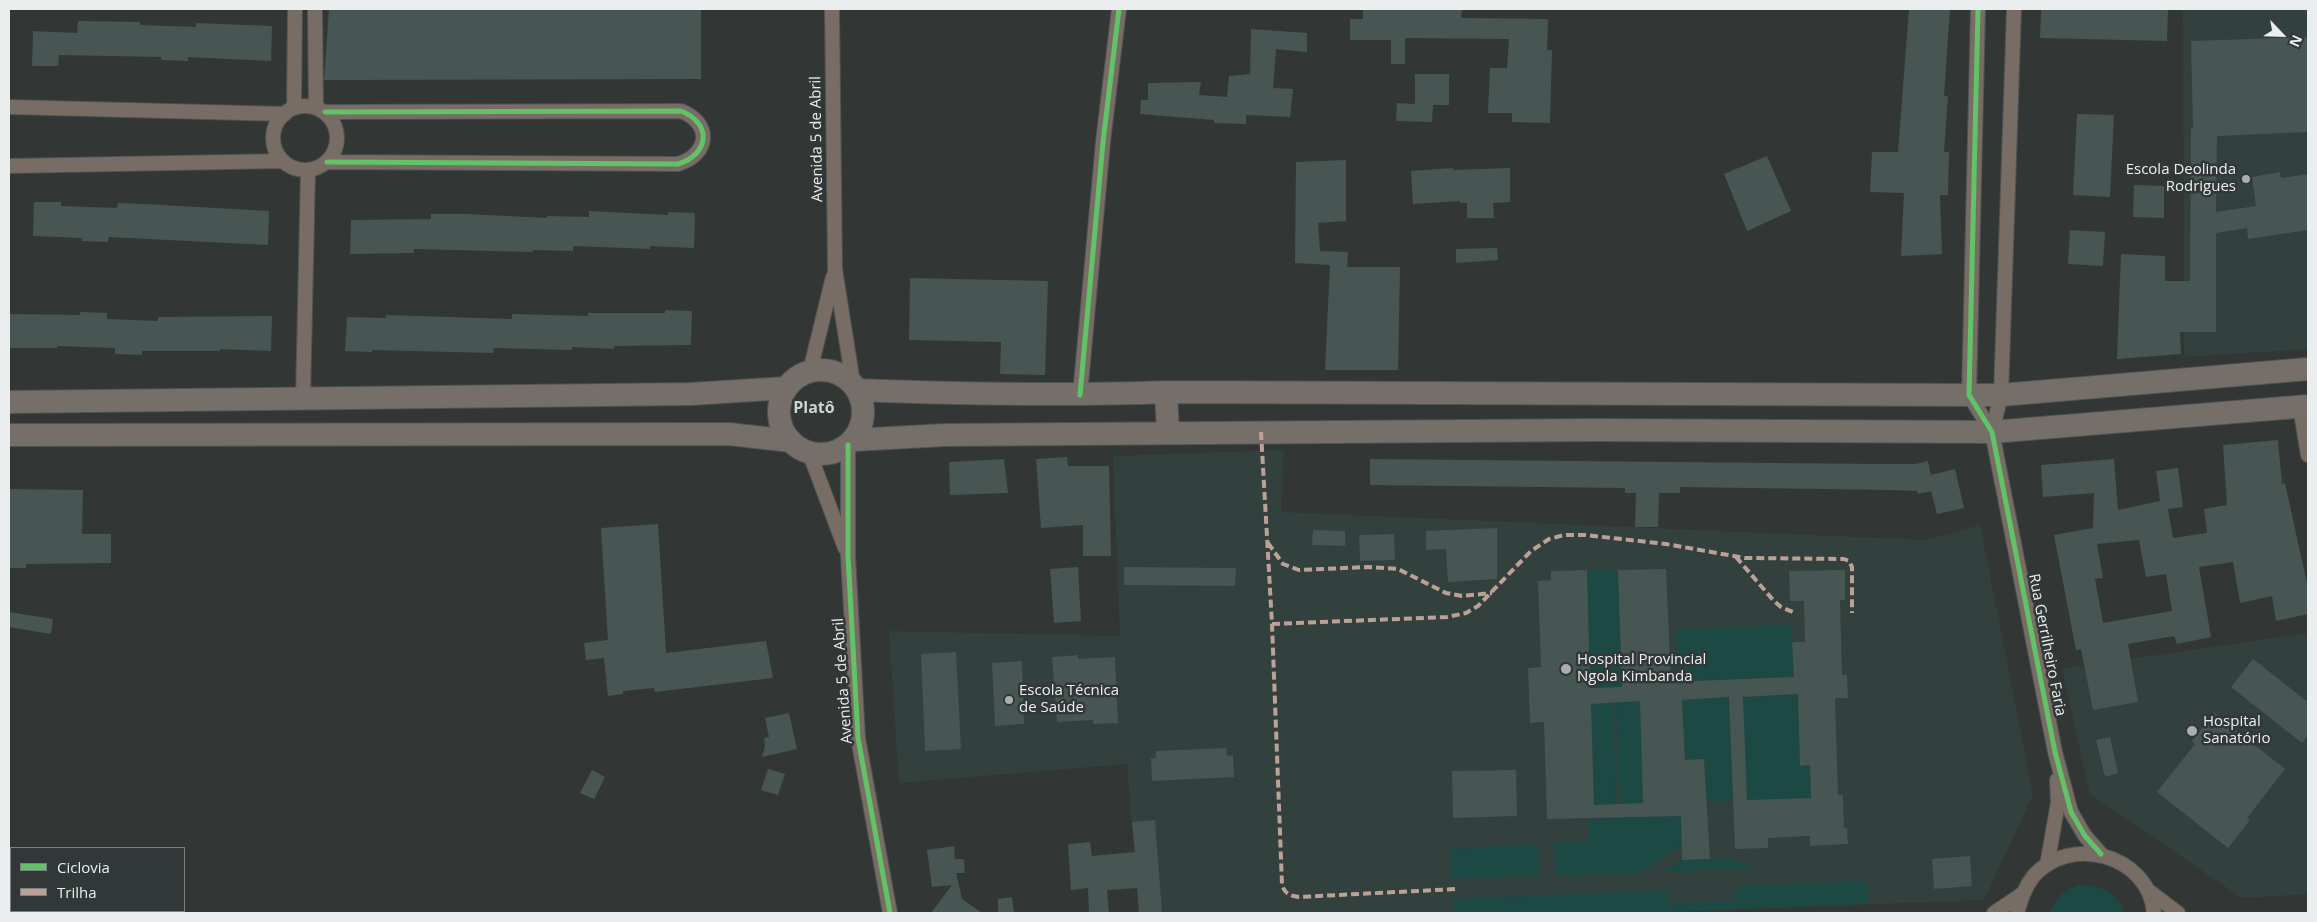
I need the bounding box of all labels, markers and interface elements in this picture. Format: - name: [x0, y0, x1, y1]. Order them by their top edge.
- north arrow: [2257, 10, 2307, 60]
- text: N: [2285, 32, 2307, 50]
- street label: Avenida 5 de Abril: [807, 76, 827, 202]
- place label: Escola Deolinda Rodrigues: [2126, 161, 2236, 196]
- marker: Escola Deolinda Rodrigues: [2240, 173, 2252, 185]
- district label: Platô: [793, 398, 835, 418]
- street label: Rua Gerrilheiro Faria: [2024, 572, 2070, 718]
- street label: Avenida 5 de Abril: [830, 617, 856, 745]
- place label: Hospital Provincial Ngola Kimbanda: [1577, 651, 1706, 686]
- marker: Hospital Provincial Ngola Kimbanda: [1559, 662, 1573, 676]
- place label: Escola Técnica de Saúde: [1019, 682, 1119, 717]
- marker: Escola Técnica de Saúde: [1003, 694, 1015, 706]
- place label: Hospital Sanatório: [2203, 713, 2270, 748]
- marker: Hospital Sanatório: [2185, 724, 2199, 738]
- legend: [10, 847, 185, 912]
- text: Ciclovia: [57, 857, 110, 877]
- text: Trilha: [57, 882, 97, 902]

